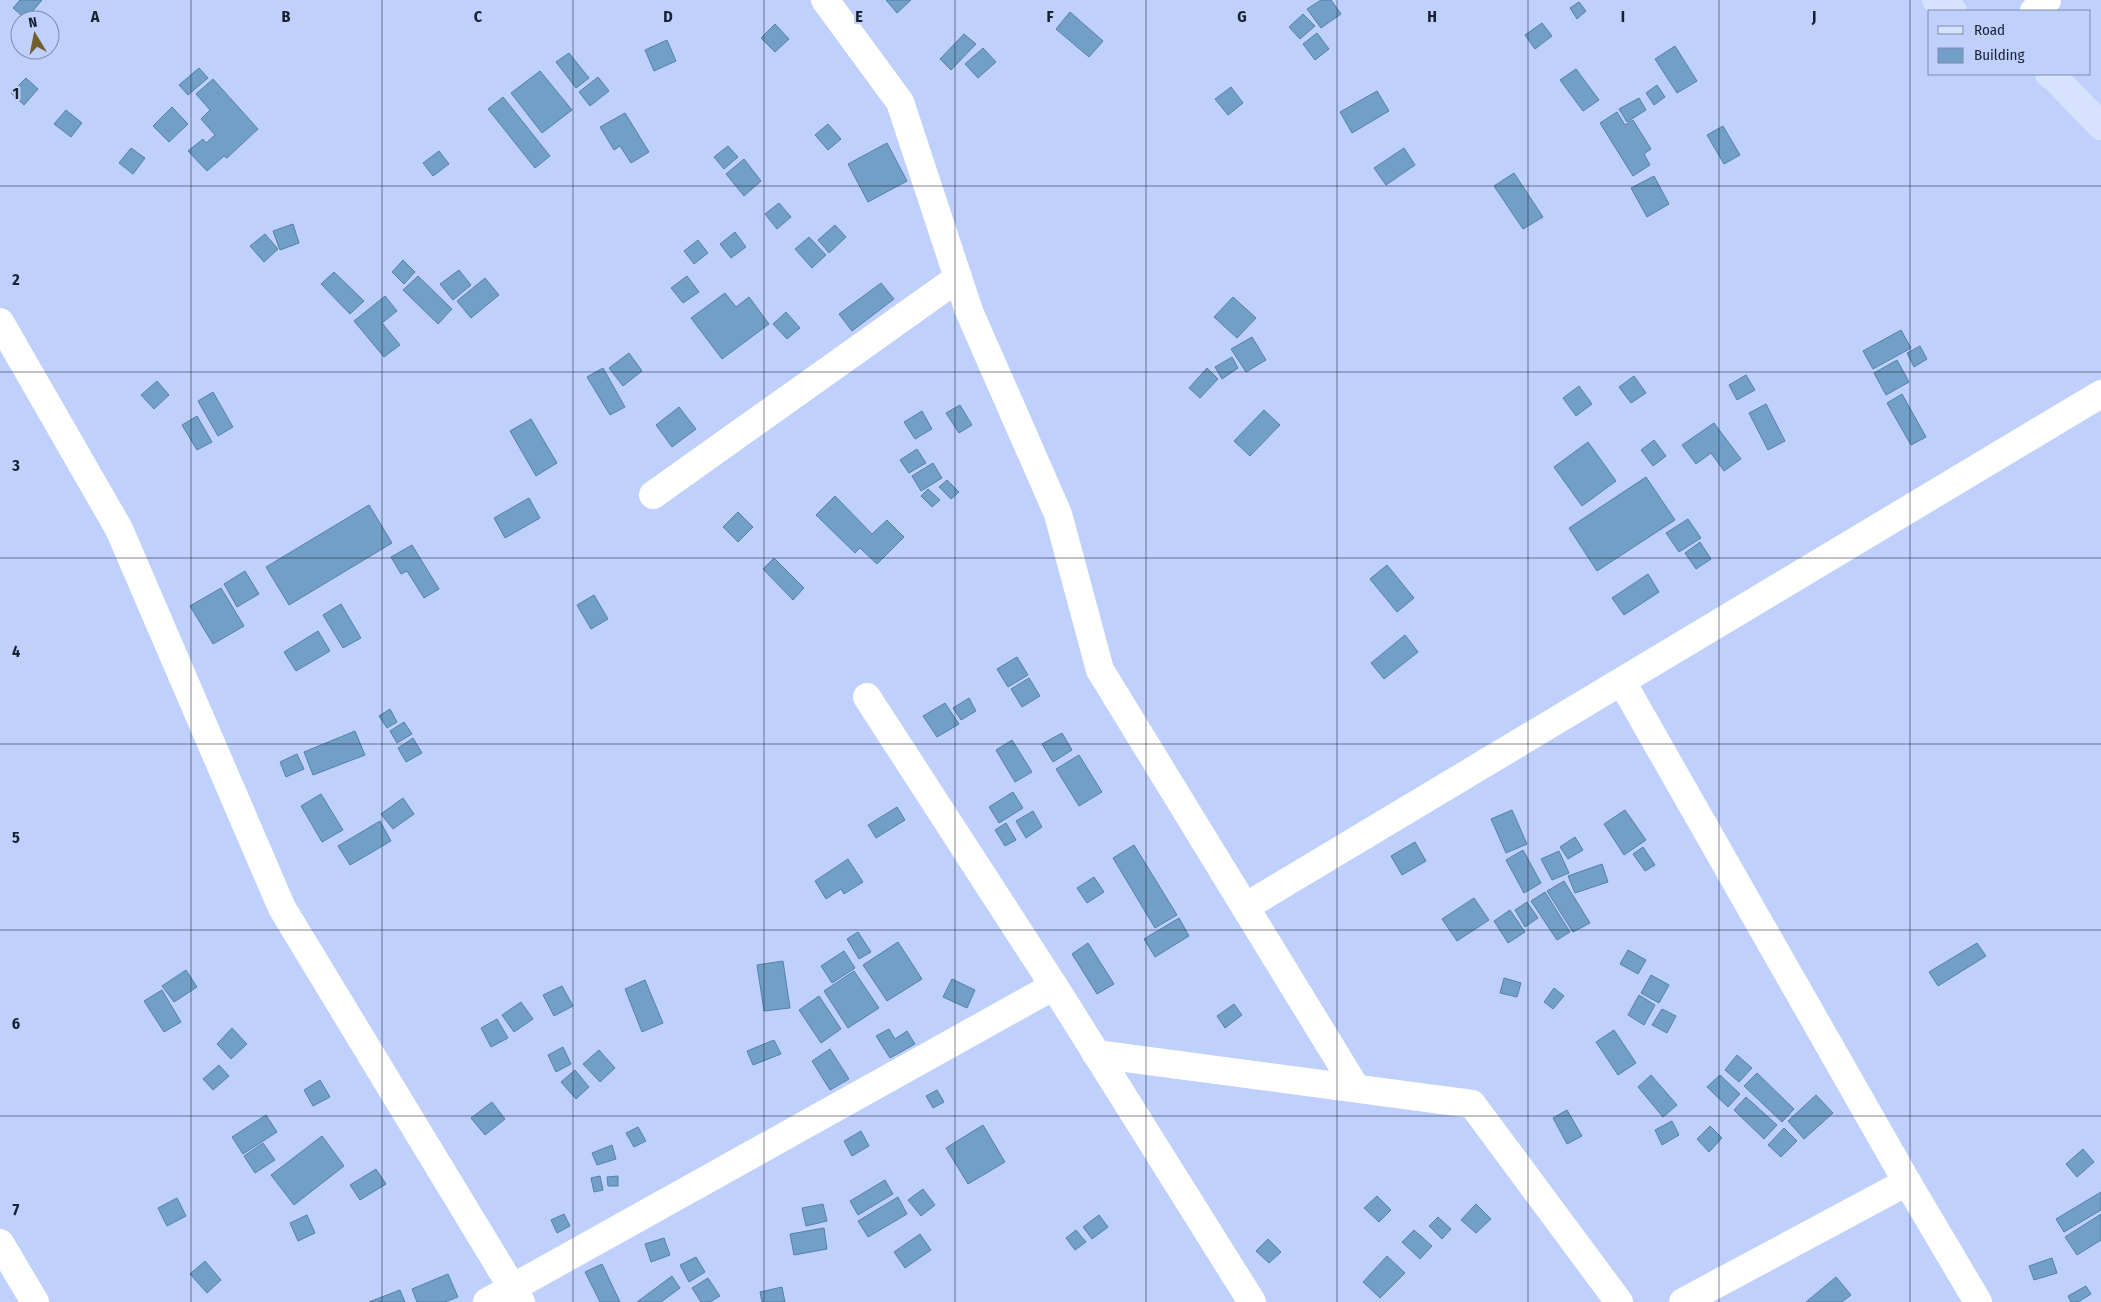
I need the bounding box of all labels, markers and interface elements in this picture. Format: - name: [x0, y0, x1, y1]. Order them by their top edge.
- text: A: [90, 7, 100, 26]
- text: B: [282, 7, 291, 26]
- text: C: [474, 7, 483, 26]
- text: D: [663, 7, 673, 26]
- text: E: [855, 7, 863, 26]
- text: F: [1046, 7, 1054, 26]
- text: G: [1237, 7, 1247, 26]
- text: H: [1427, 7, 1437, 26]
- text: I: [1621, 7, 1625, 26]
- text: J: [1811, 7, 1816, 26]
- north arrow: [10, 10, 60, 60]
- legend: [1928, 10, 2091, 75]
- text: N: [27, 14, 38, 32]
- text: Road: [1974, 21, 2005, 39]
- text: Building: [1974, 46, 2025, 64]
- text: 1: [13, 84, 19, 103]
- text: 2: [11, 270, 20, 289]
- text: 3: [11, 456, 20, 475]
- text: 4: [12, 642, 20, 661]
- text: 5: [12, 828, 20, 847]
- text: 6: [12, 1014, 20, 1033]
- text: 7: [13, 1200, 20, 1219]

